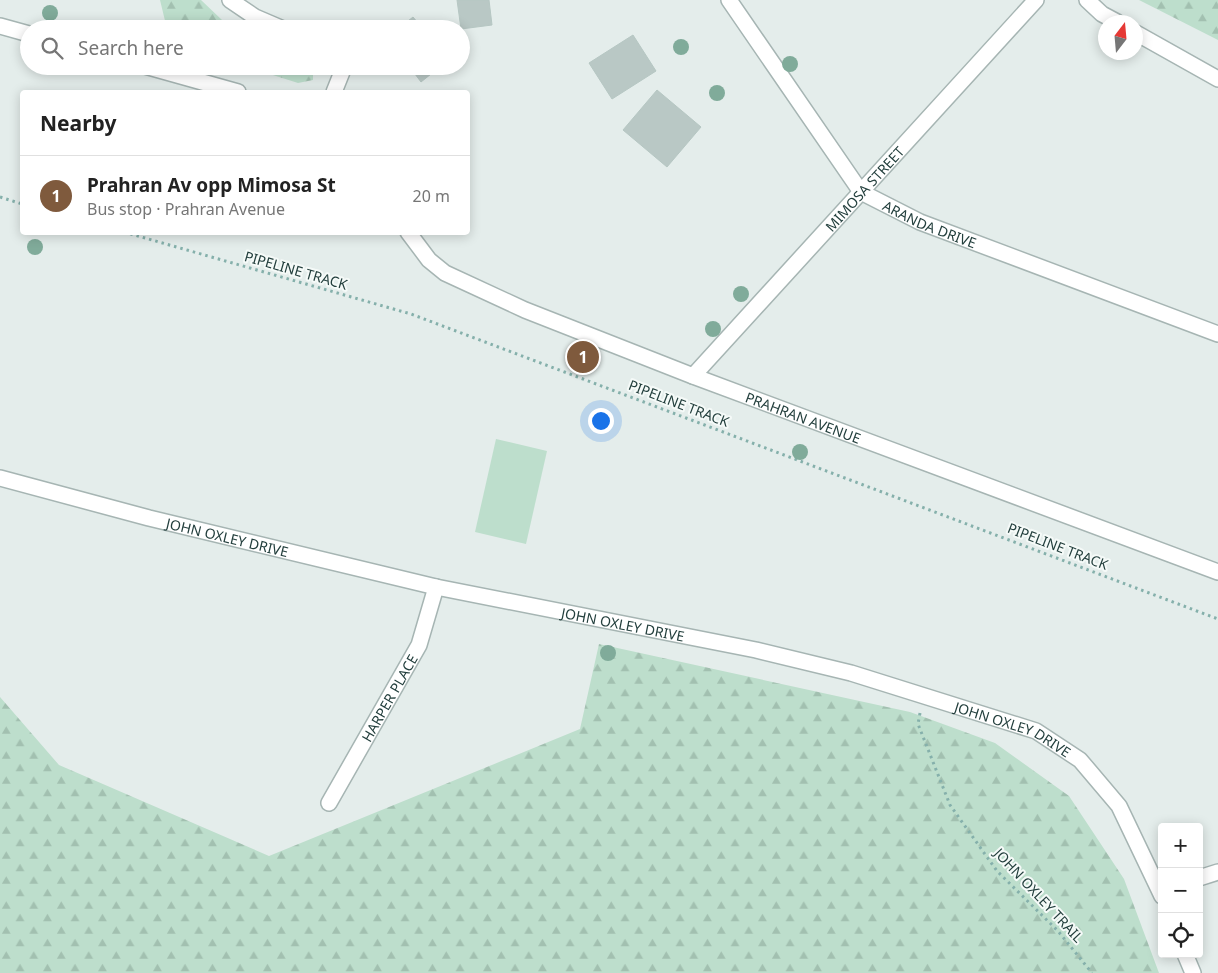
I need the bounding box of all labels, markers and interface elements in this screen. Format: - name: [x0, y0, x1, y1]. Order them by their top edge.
- north arrow: [1098, 15, 1143, 60]
- search box: [20, 20, 470, 75]
- icon: search: [38, 34, 66, 62]
- text: Search here: [78, 35, 184, 61]
- text: Nearby: [40, 109, 116, 137]
- street label: MIMOSA STREET: [820, 142, 908, 235]
- text: Prahran Av opp Mimosa St: [87, 172, 336, 198]
- text: 1: [51, 185, 61, 207]
- text: 20 m: [413, 185, 450, 207]
- street label: ARANDA DRIVE: [880, 195, 979, 252]
- text: Bus stop · Prahran Avenue: [87, 198, 285, 220]
- street label: PIPELINE TRACK: [242, 246, 350, 294]
- pin: 1: [567, 338, 599, 376]
- street label: PIPELINE TRACK: [626, 375, 732, 431]
- street label: PRAHRAN AVENUE: [743, 387, 864, 447]
- your location: [588, 408, 614, 434]
- street label: JOHN OXLEY DRIVE: [163, 513, 290, 561]
- street label: PIPELINE TRACK: [1005, 518, 1111, 574]
- street label: JOHN OXLEY DRIVE: [558, 602, 686, 645]
- street label: HARPER PLACE: [356, 651, 421, 745]
- street label: JOHN OXLEY DRIVE: [950, 696, 1075, 761]
- map controls: [1158, 823, 1203, 958]
- button: +: [1158, 823, 1203, 868]
- street label: JOHN OXLEY TRAIL: [989, 842, 1088, 946]
- button: −: [1158, 868, 1203, 913]
- button: locate: [1158, 913, 1203, 958]

